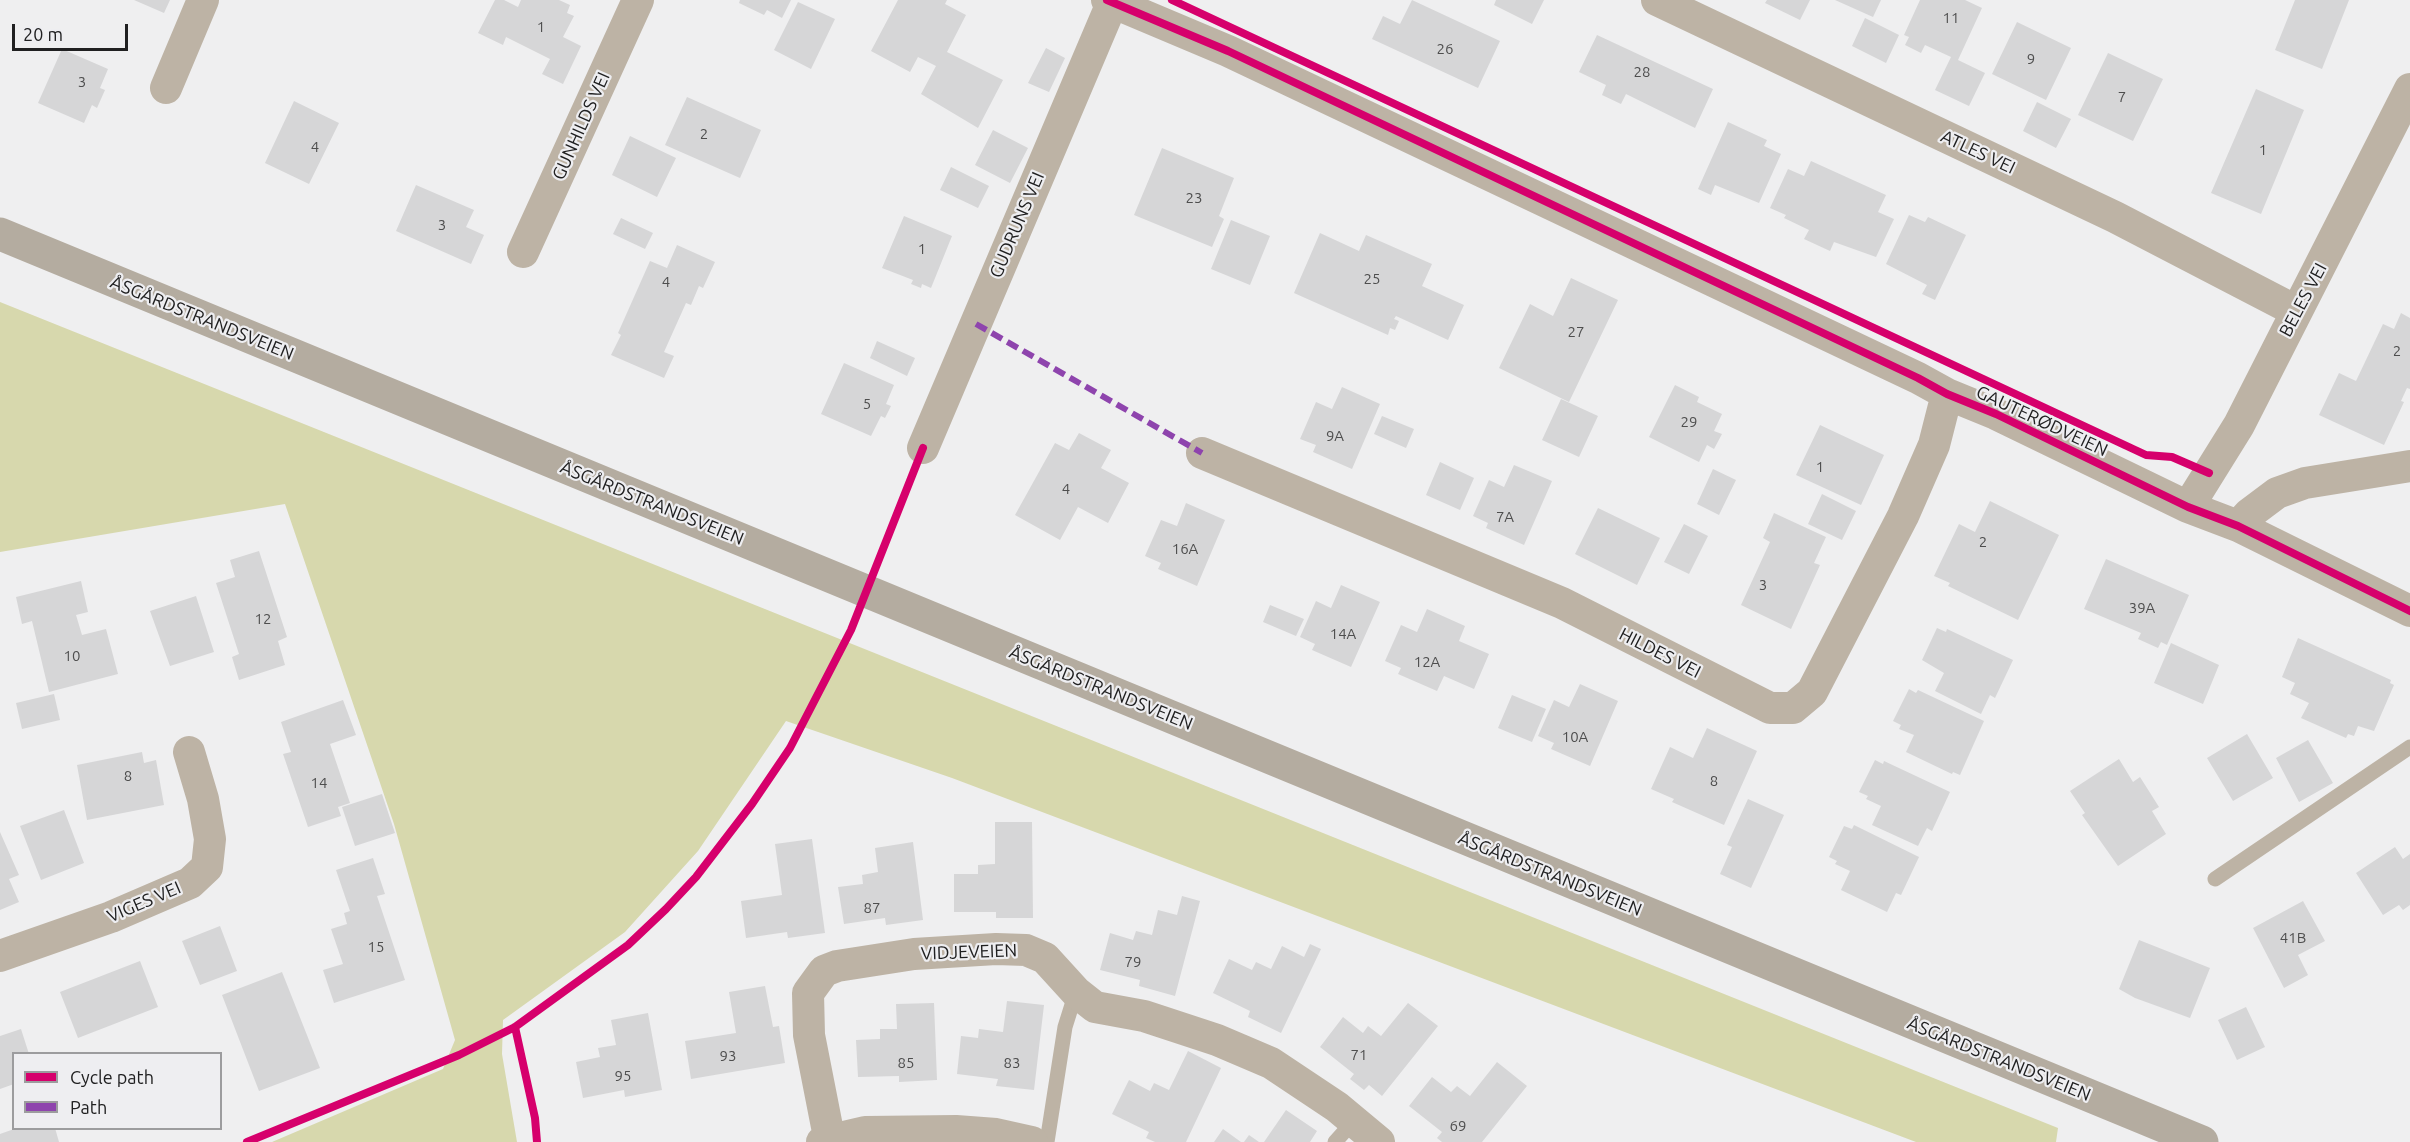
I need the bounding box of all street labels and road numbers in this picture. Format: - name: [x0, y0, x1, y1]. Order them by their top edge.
- street label: GUNHILDS VEI: [548, 69, 614, 183]
- street label: ATLES VEI: [1937, 125, 2019, 179]
- street label: GUDRUNS VEI: [985, 169, 1049, 281]
- street label: BELES VEI: [2275, 259, 2331, 341]
- street label: ÅSGÅRDSTRANDSVEIEN: [107, 271, 297, 365]
- street label: GAUTERØDVEIEN: [1973, 381, 2111, 461]
- street label: ÅSGÅRDSTRANDSVEIEN: [557, 456, 747, 550]
- street label: HILDES VEI: [1616, 623, 1704, 683]
- street label: ÅSGÅRDSTRANDSVEIEN: [1006, 641, 1196, 735]
- street label: ÅSGÅRDSTRANDSVEIEN: [1455, 827, 1645, 921]
- street label: VIGES VEI: [104, 877, 184, 927]
- street label: VIDJEVEIEN: [920, 940, 1018, 964]
- street label: ÅSGÅRDSTRANDSVEIEN: [1904, 1012, 2094, 1106]

